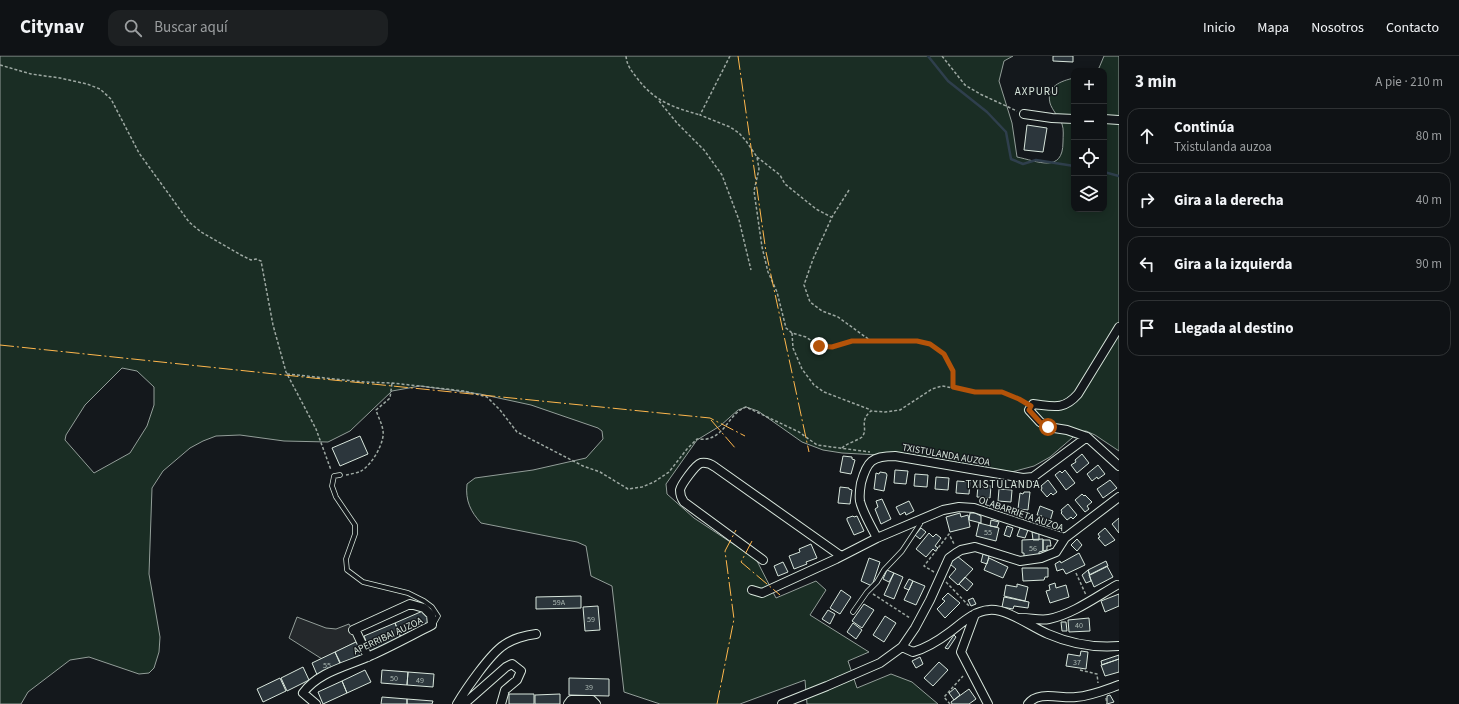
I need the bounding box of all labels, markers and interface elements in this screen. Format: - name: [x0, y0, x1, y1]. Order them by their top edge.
- search box: [108, 10, 388, 46]
- text: Citynav: [20, 14, 84, 41]
- icon: search: [122, 17, 144, 39]
- text: Buscar aquí: [154, 17, 228, 38]
- text: Inicio: [1203, 18, 1235, 38]
- text: Mapa: [1257, 18, 1289, 38]
- text: Nosotros: [1311, 18, 1364, 38]
- text: Contacto: [1386, 18, 1439, 38]
- map controls: [1071, 68, 1107, 212]
- button: +: [1071, 68, 1107, 104]
- text: 3 min: [1135, 70, 1176, 94]
- text: A pie · 210 m: [1375, 73, 1443, 91]
- district label: AXPURU: [1015, 84, 1059, 99]
- button: −: [1071, 104, 1107, 140]
- text: Continúa: [1174, 117, 1235, 138]
- icon: ahead: [1136, 125, 1158, 147]
- text: 80 m: [1416, 127, 1442, 145]
- text: Txistulanda auzoa: [1174, 138, 1272, 156]
- button: locate: [1071, 140, 1107, 176]
- button: layers: [1071, 176, 1107, 212]
- icon: right: [1136, 189, 1158, 211]
- text: Gira a la derecha: [1174, 190, 1284, 211]
- text: 40 m: [1416, 191, 1442, 209]
- icon: left: [1136, 253, 1158, 275]
- text: Gira a la izquierda: [1174, 254, 1293, 275]
- text: 90 m: [1416, 255, 1442, 273]
- icon: arrive: [1136, 317, 1158, 339]
- text: Llegada al destino: [1174, 318, 1294, 339]
- route end: [810, 337, 828, 355]
- route start: [1039, 418, 1057, 436]
- street label: TXISTULANDA AUZOA: [901, 440, 992, 470]
- district label: TXISTULANDA: [966, 477, 1040, 492]
- street label: OLABARRIETA AUZOA: [977, 493, 1066, 535]
- house number: 55: [984, 527, 992, 538]
- house number: 56: [1029, 543, 1037, 554]
- house number: 59A: [553, 597, 566, 608]
- street label: APERRIBAI AUZOA: [351, 614, 426, 658]
- house number: 59: [587, 614, 595, 625]
- house number: 40: [1075, 620, 1083, 631]
- house number: 37: [1073, 657, 1081, 668]
- house number: 55: [323, 660, 331, 671]
- house number: 50: [390, 673, 398, 684]
- house number: 49: [416, 675, 424, 686]
- house number: 39: [585, 682, 593, 693]

